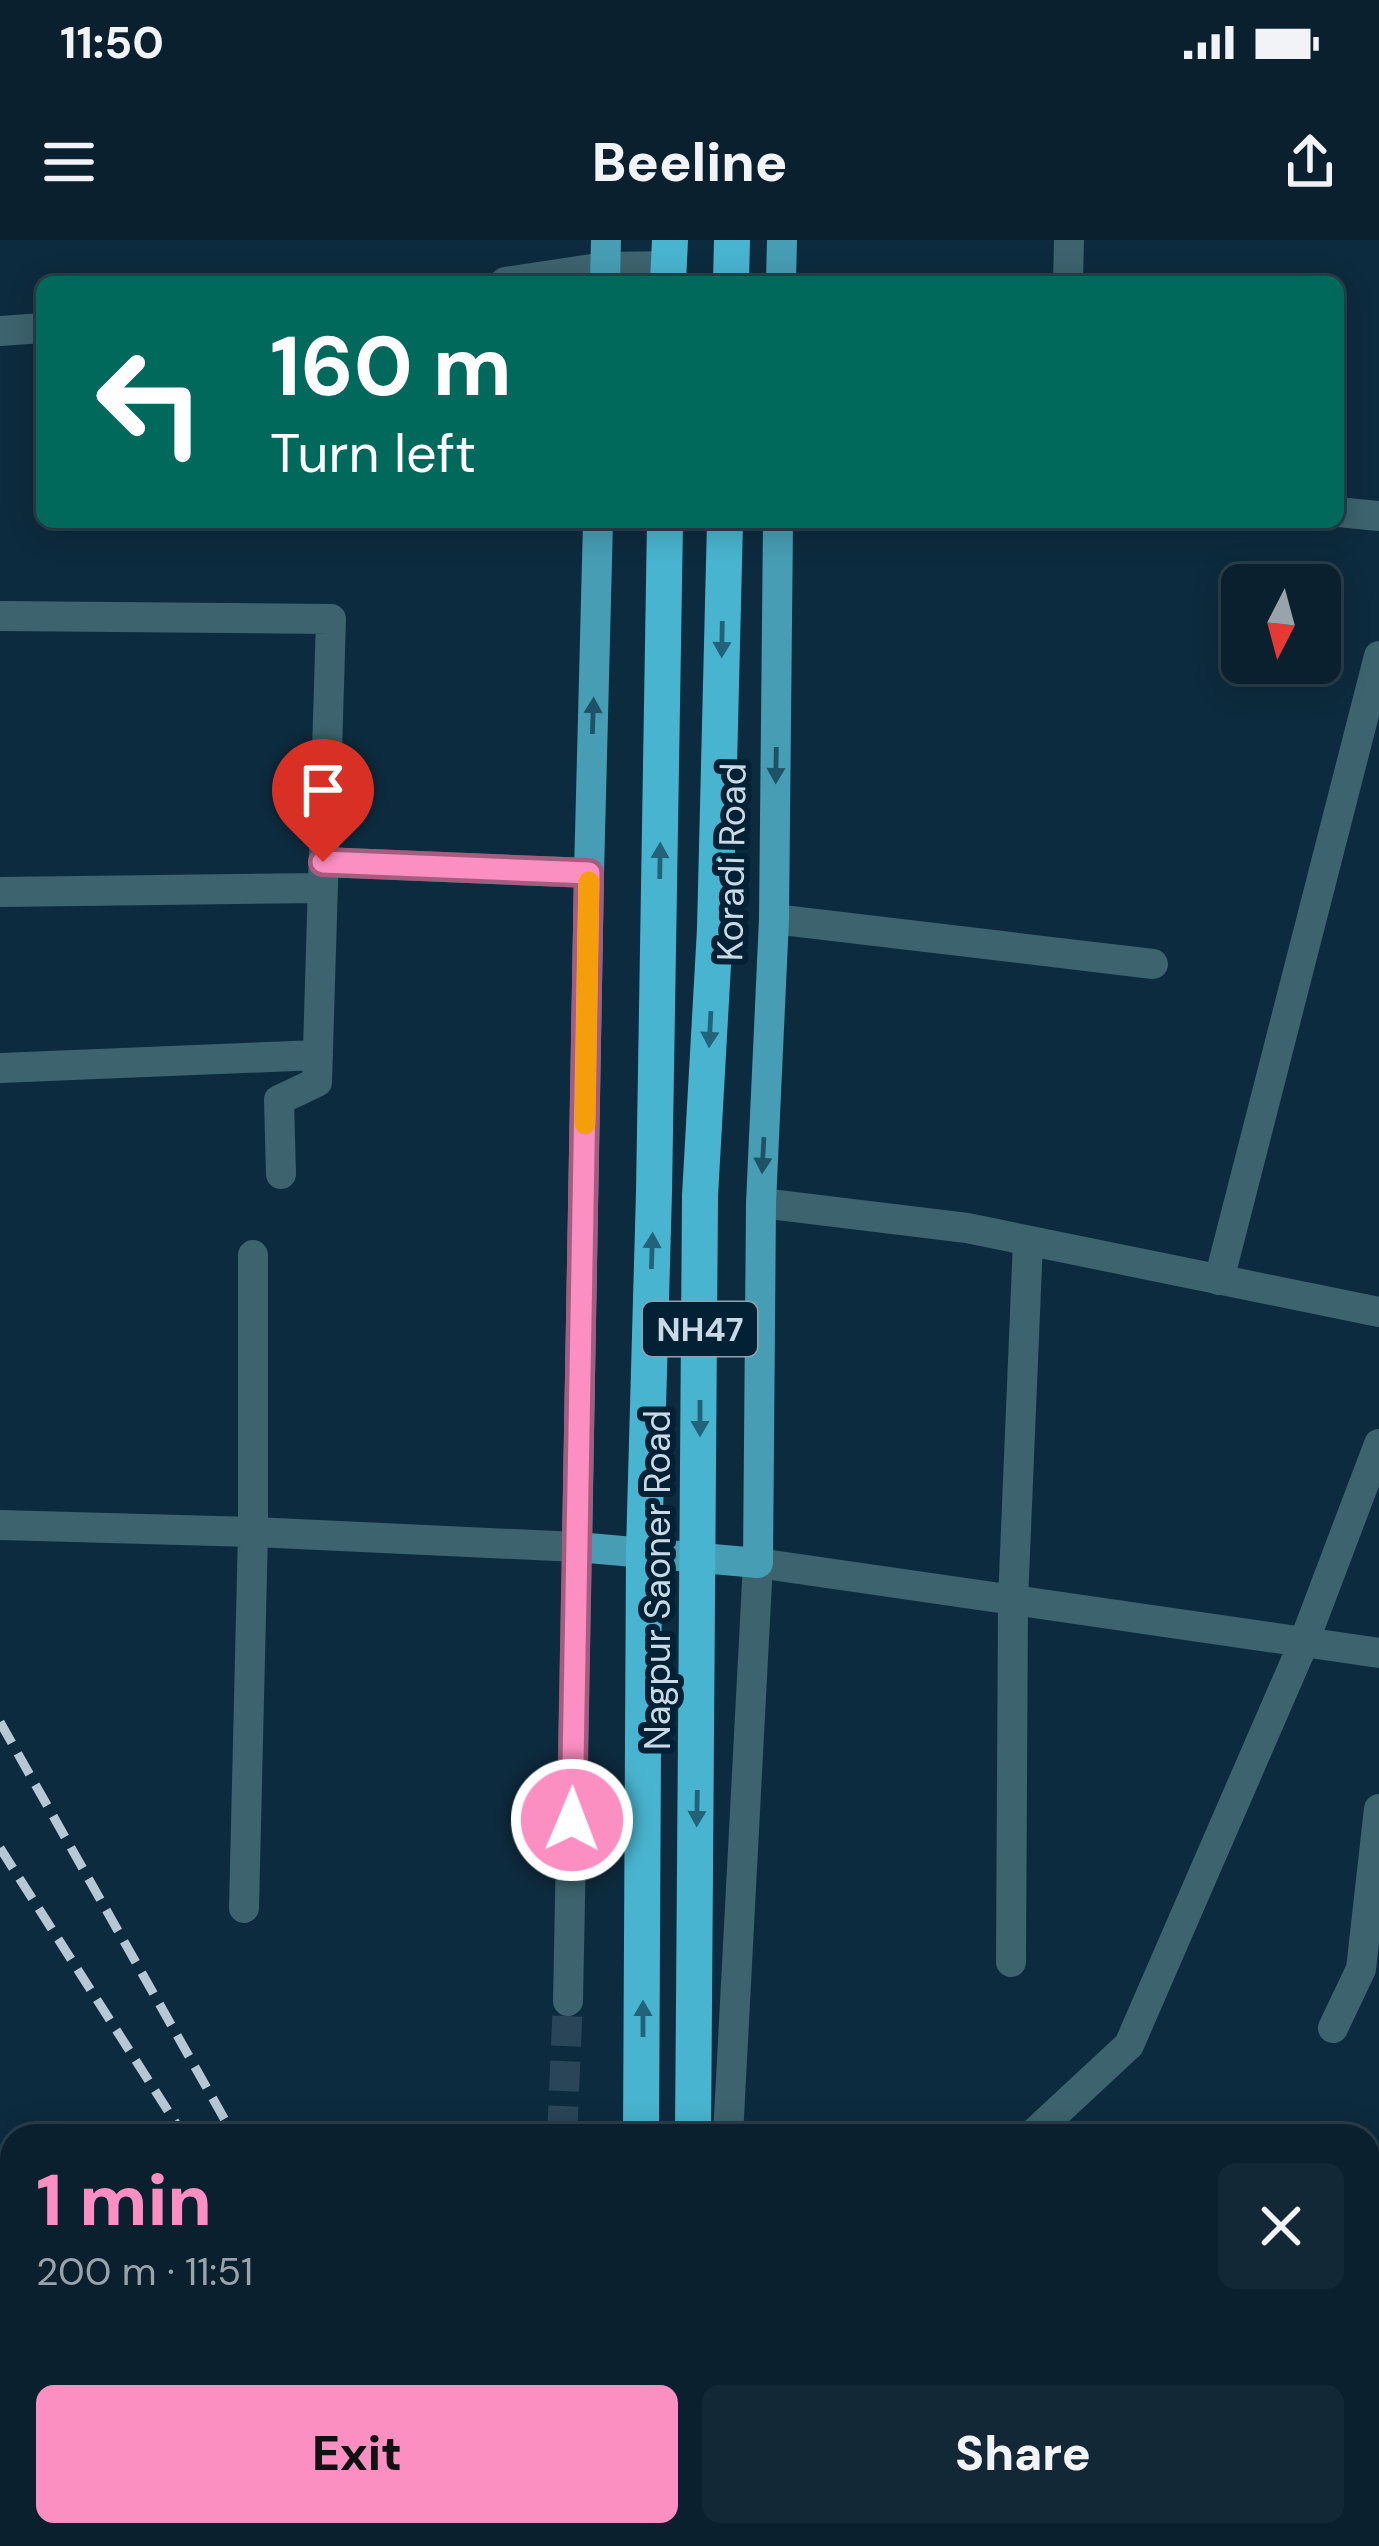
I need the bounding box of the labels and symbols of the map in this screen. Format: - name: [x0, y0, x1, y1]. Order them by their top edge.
- north arrow: [1221, 564, 1341, 684]
- one-way arrow: [713, 621, 732, 659]
- one-way arrow: [584, 696, 603, 734]
- pin: [272, 739, 374, 862]
- one-way arrow: [766, 747, 785, 785]
- street label: Koradi Road: [706, 762, 757, 962]
- one-way arrow: [651, 841, 670, 879]
- one-way arrow: [700, 1011, 719, 1049]
- one-way arrow: [753, 1137, 772, 1175]
- one-way arrow: [643, 1231, 662, 1269]
- road number: NH47: [643, 1302, 757, 1356]
- one-way arrow: [690, 1400, 710, 1438]
- street label: Nagpur Saoner Road: [634, 1410, 681, 1750]
- position arrow: [509, 1757, 635, 1883]
- one-way arrow: [687, 1790, 707, 1828]
- one-way arrow: [633, 1999, 653, 2037]

